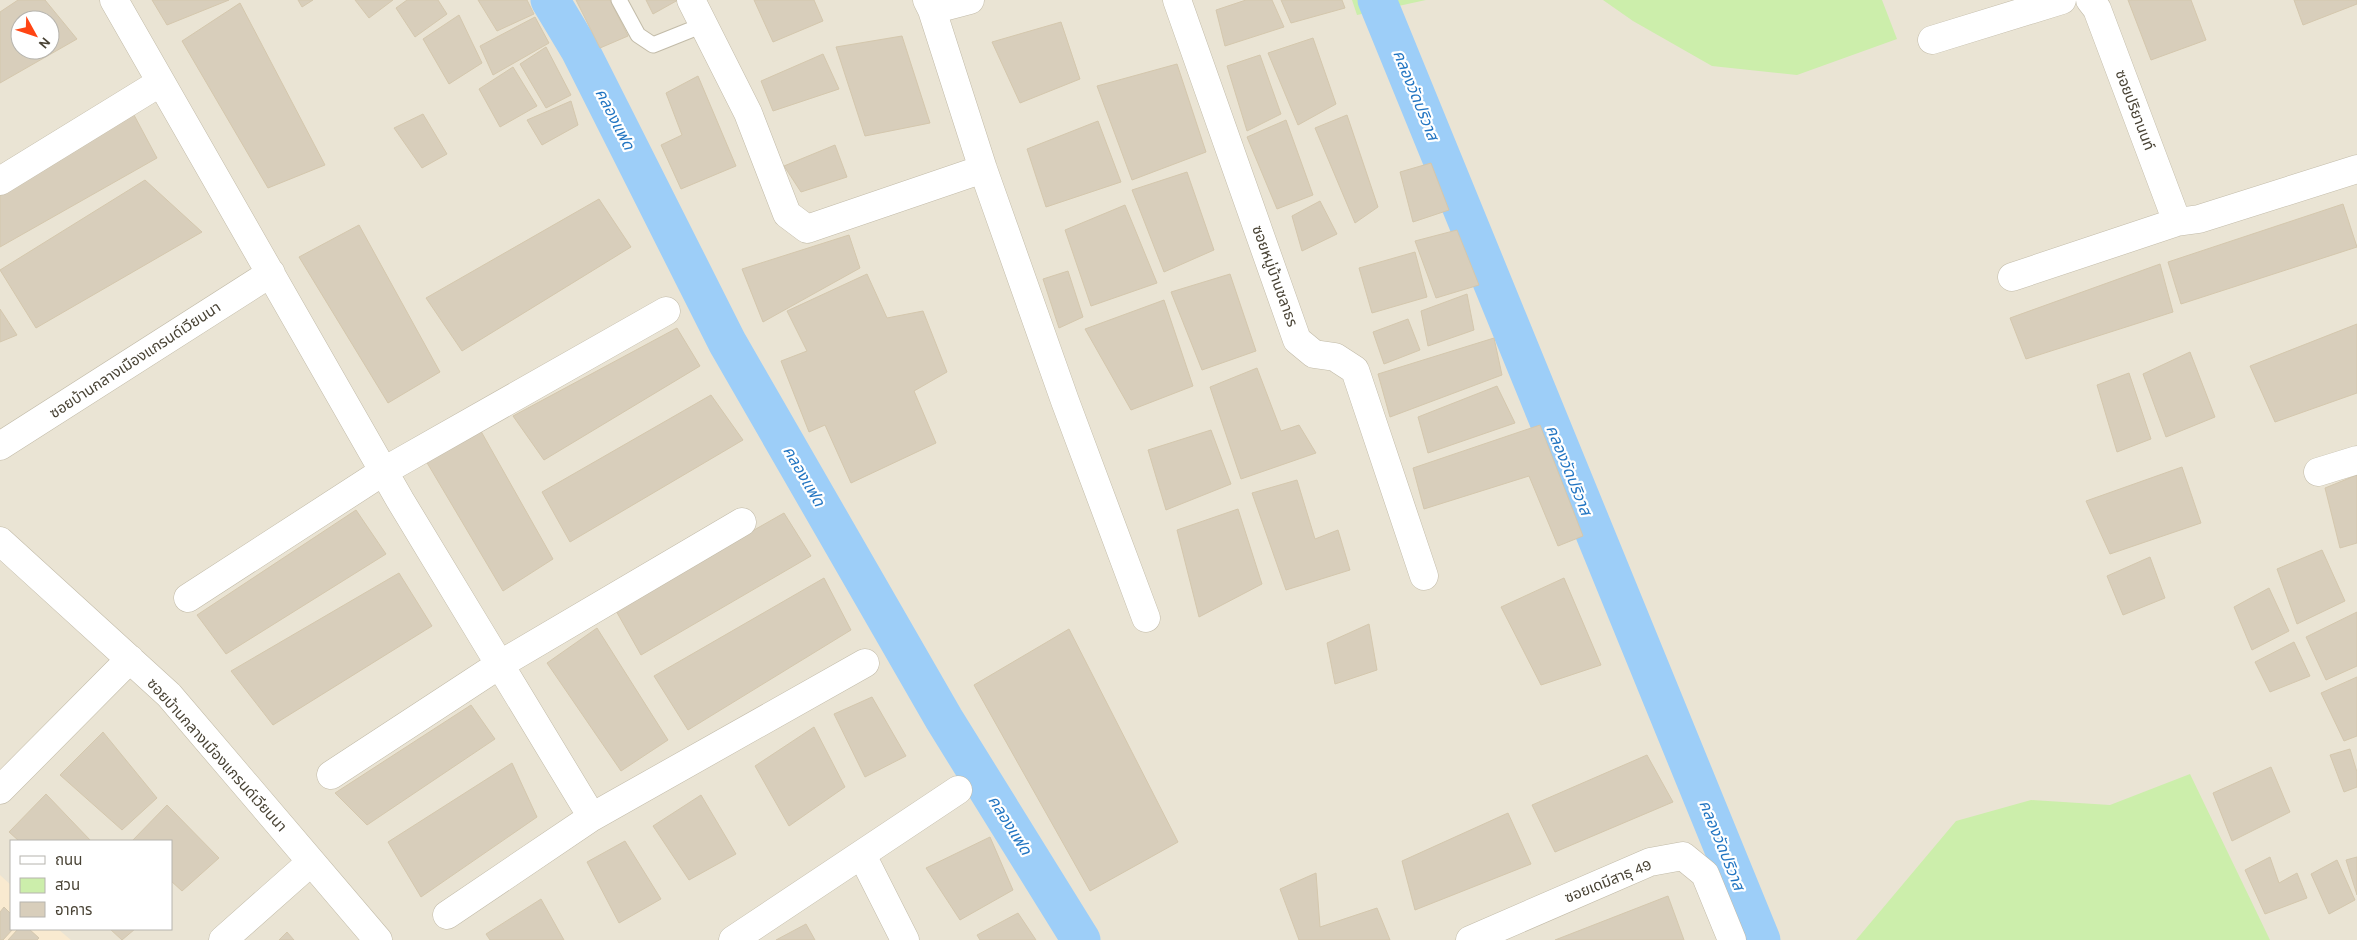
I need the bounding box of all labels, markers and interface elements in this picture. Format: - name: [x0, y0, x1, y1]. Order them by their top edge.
- north arrow: [10, 10, 60, 60]
- text: N: [35, 34, 54, 52]
- water label: คลองวัดปริวาส: [1389, 47, 1443, 145]
- street label: ซอยปริยานนท์: [2111, 67, 2159, 153]
- water label: คลองแฟด: [591, 85, 639, 154]
- street label: ซอยหมู่บ้านชลาธร: [1248, 223, 1302, 329]
- street label: ซอยบ้านกลางเมืองแกรนด์เวียนนา: [46, 298, 224, 422]
- water label: คลองวัดปริวาส: [1542, 422, 1596, 520]
- water label: คลองแฟด: [779, 443, 829, 510]
- street label: ซอยบ้านกลางเมืองแกรนด์เวียนนา: [143, 674, 291, 836]
- water label: คลองแฟด: [984, 792, 1036, 859]
- water label: คลองวัดปริวาส: [1695, 797, 1749, 895]
- legend: [10, 840, 172, 930]
- text: ถนน: [55, 851, 82, 869]
- street label: ซอยเดมีสาธุ 49: [1562, 855, 1654, 907]
- text: สวน: [55, 876, 80, 894]
- text: อาคาร: [55, 901, 92, 919]

